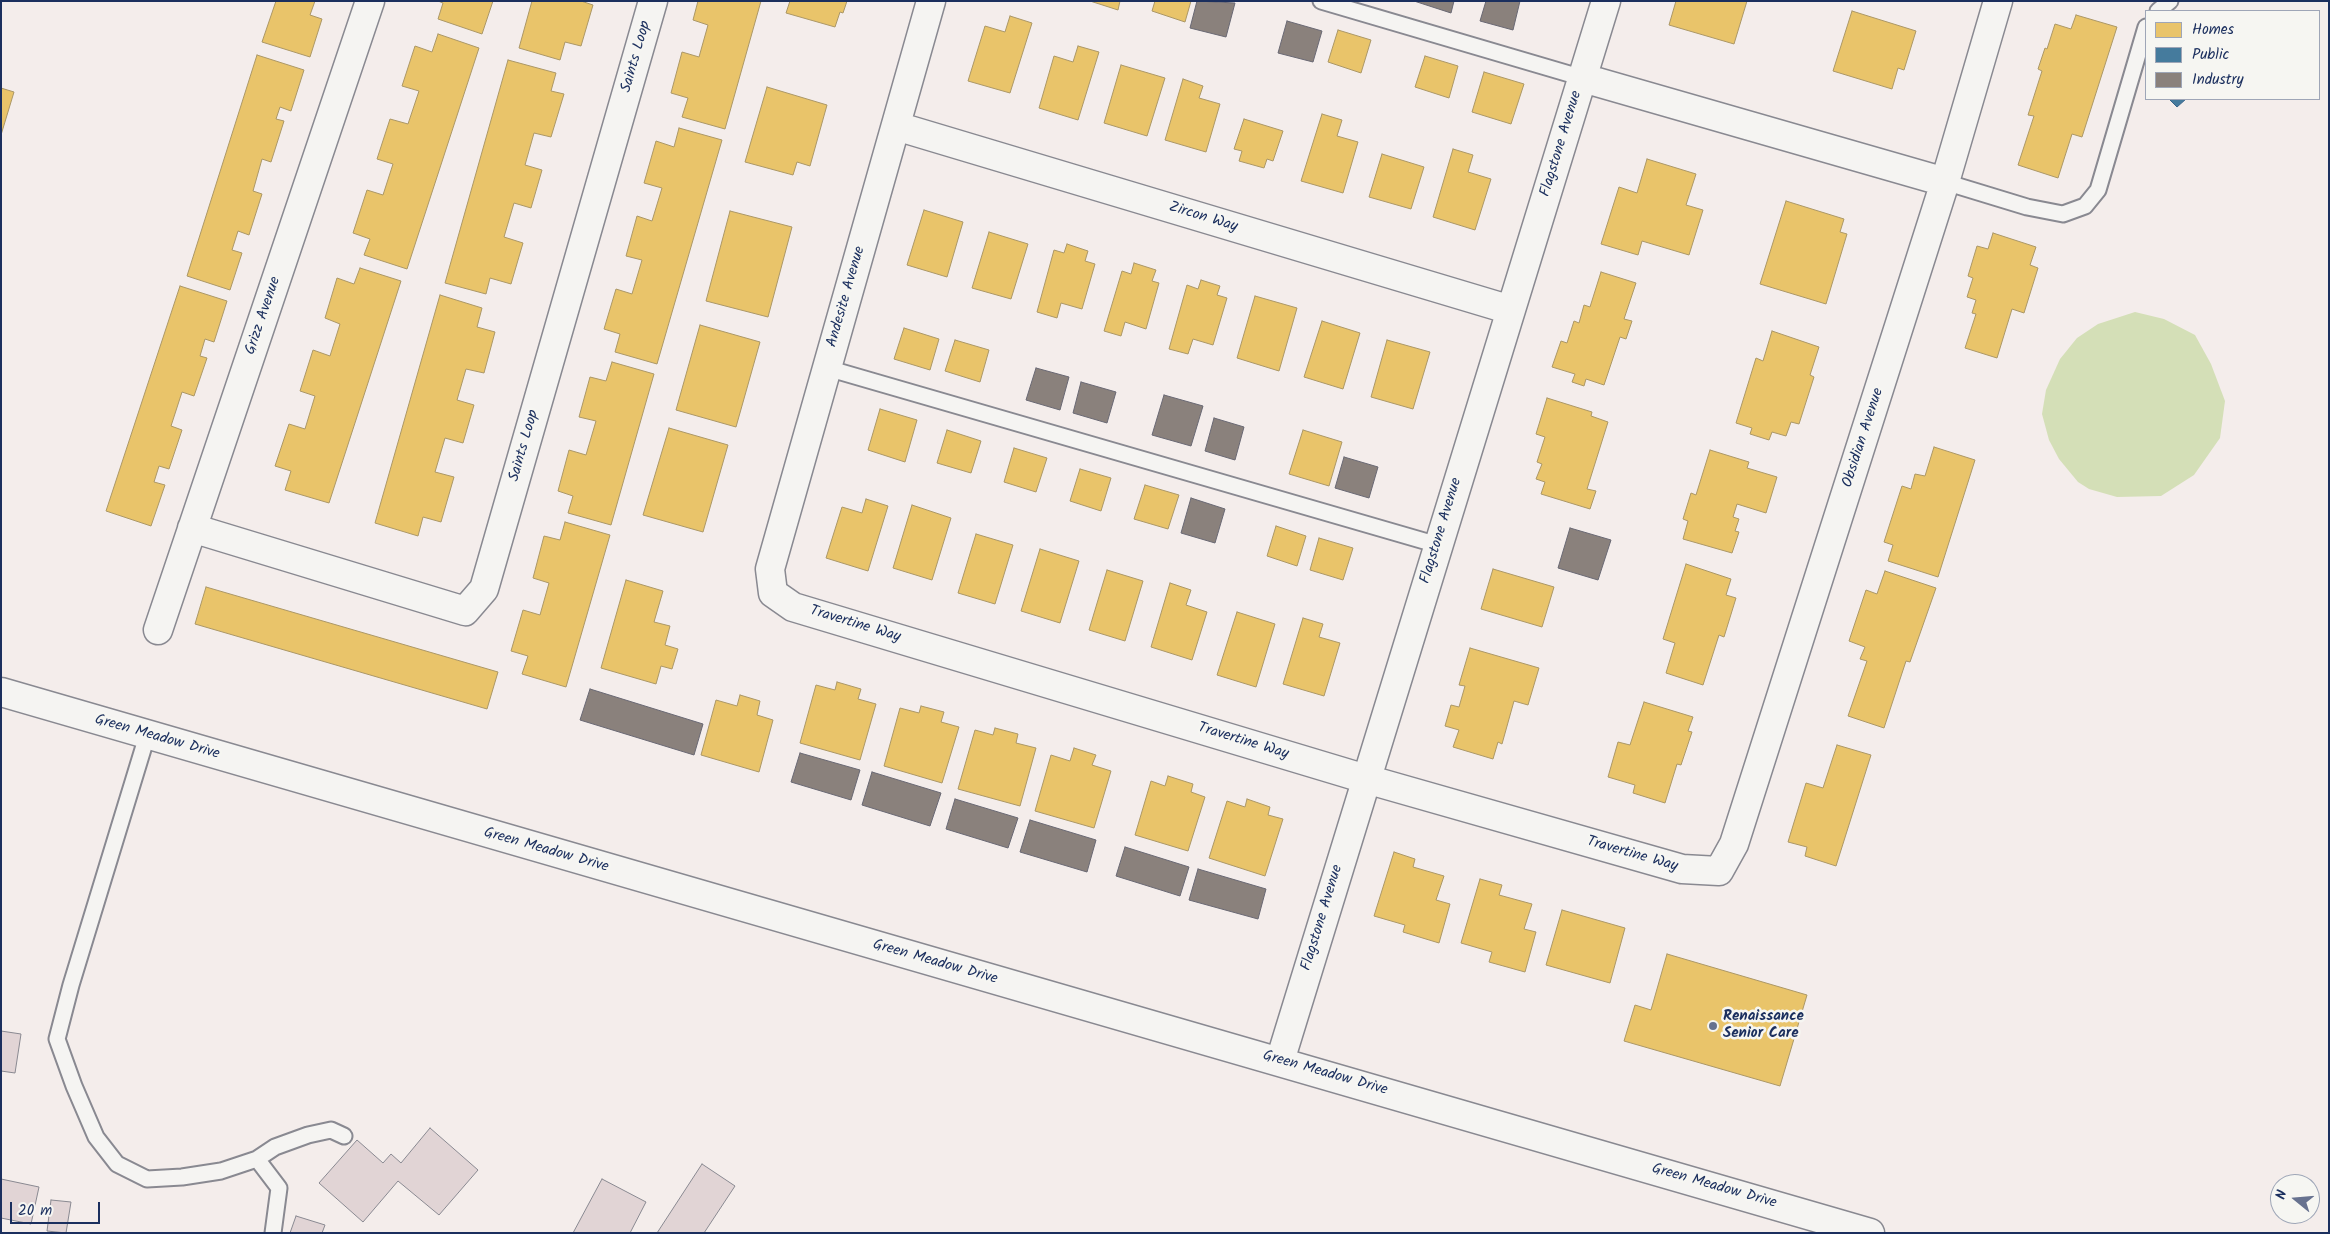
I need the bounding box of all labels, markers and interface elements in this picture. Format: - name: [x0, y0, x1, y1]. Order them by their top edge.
- legend: [2145, 10, 2320, 100]
- text: Homes: [2192, 18, 2234, 42]
- street label: Saints Loop: [618, 19, 656, 95]
- text: Public: [2192, 43, 2229, 67]
- text: Industry: [2192, 68, 2244, 92]
- street label: Flagstone Avenue: [1537, 89, 1587, 199]
- street label: Zircon Way: [1166, 199, 1240, 237]
- street label: Andesite Avenue: [824, 245, 870, 349]
- street label: Grizz Avenue: [242, 275, 286, 357]
- street label: Obsidian Avenue: [1839, 386, 1889, 490]
- street label: Saints Loop: [506, 408, 544, 484]
- street label: Flagstone Avenue: [1417, 476, 1467, 586]
- street label: Travertine Way: [807, 603, 903, 647]
- street label: Green Meadow Drive: [93, 712, 221, 764]
- street label: Travertine Way: [1195, 720, 1291, 764]
- street label: Green Meadow Drive: [482, 825, 610, 877]
- street label: Travertine Way: [1584, 833, 1680, 877]
- street label: Flagstone Avenue: [1298, 863, 1348, 973]
- street label: Green Meadow Drive: [871, 937, 999, 989]
- place label: Renaissance Senior Care: [1723, 1008, 1804, 1043]
- marker: Renaissance Senior Care: [1707, 1020, 1719, 1032]
- street label: Green Meadow Drive: [1261, 1048, 1389, 1100]
- street label: Green Meadow Drive: [1650, 1161, 1778, 1213]
- north arrow: [2270, 1174, 2320, 1224]
- text: N: [2270, 1187, 2293, 1202]
- scale bar: [12, 1192, 102, 1224]
- text: 20 m: [18, 1199, 52, 1223]

